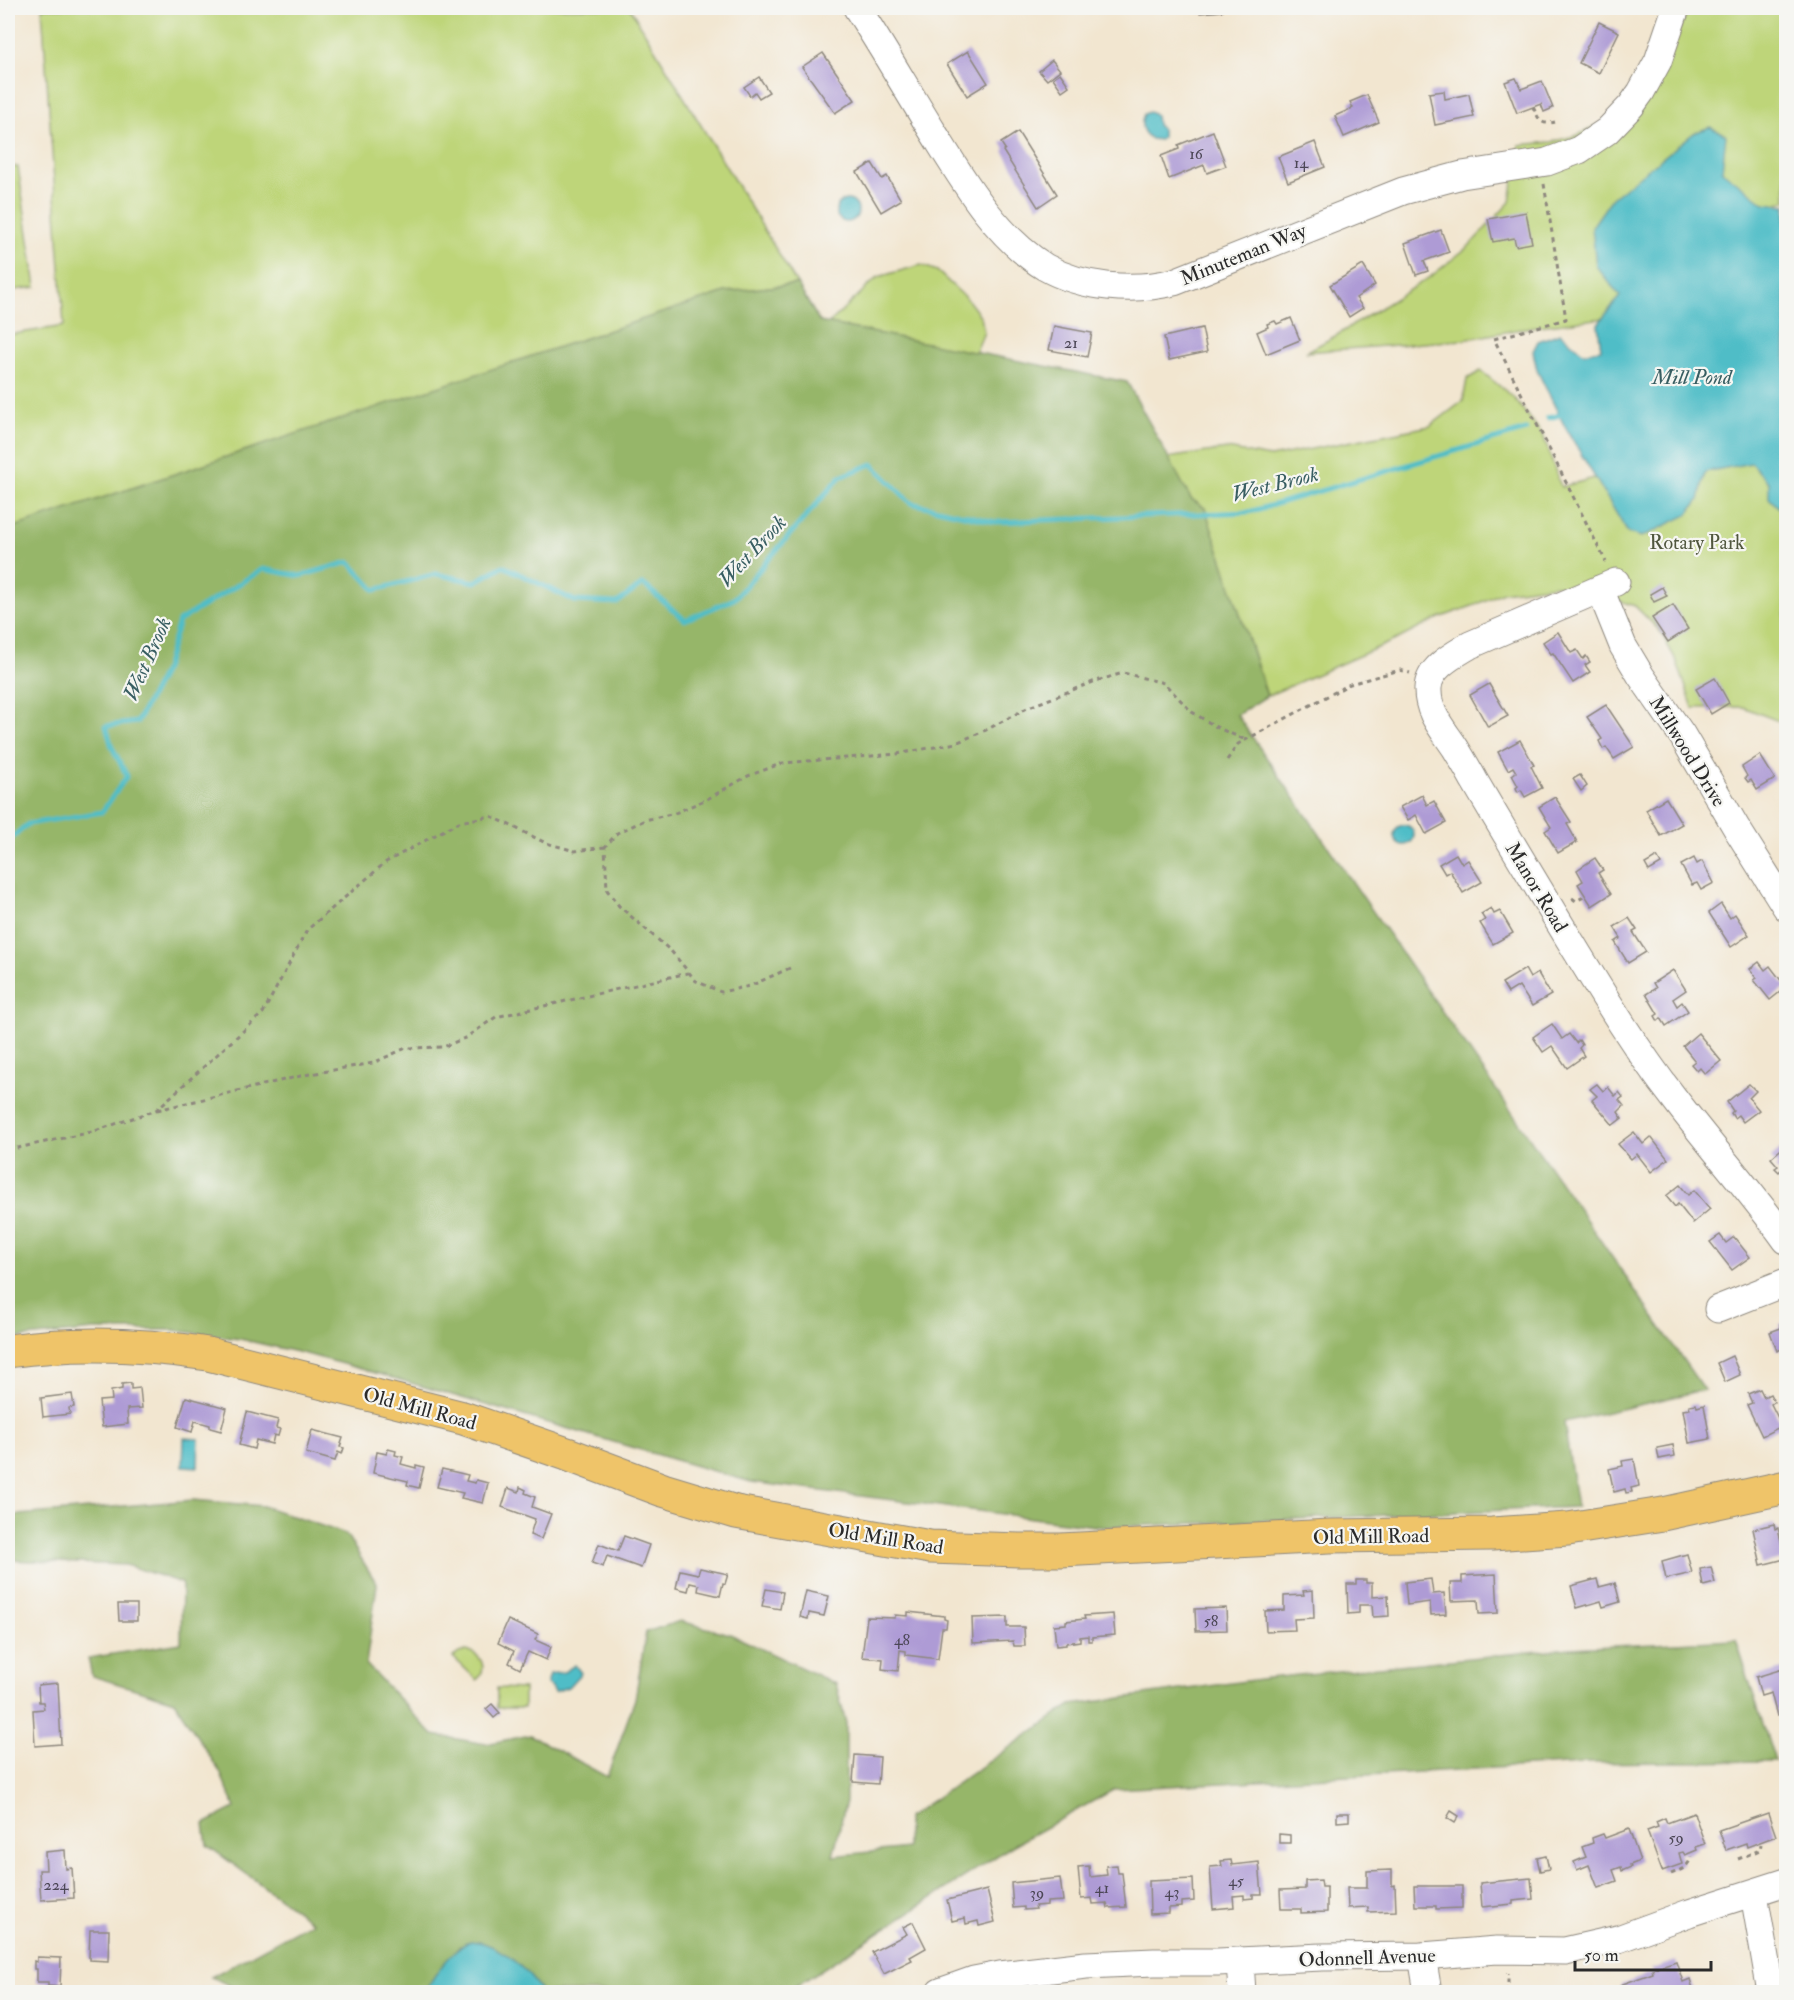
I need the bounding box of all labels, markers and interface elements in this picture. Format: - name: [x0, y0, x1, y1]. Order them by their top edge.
- house number: 16: [1189, 144, 1204, 164]
- house number: 14: [1294, 153, 1310, 173]
- street label: Minuteman Way: [1177, 217, 1311, 291]
- house number: 21: [1064, 333, 1078, 353]
- water label: Mill Pond: [1650, 364, 1733, 391]
- water label: West Brook: [1229, 461, 1321, 508]
- water label: West Brook: [712, 510, 792, 593]
- park label: Rotary Park: [1649, 530, 1745, 555]
- water label: West Brook: [117, 613, 178, 705]
- street label: Millwood Drive: [1644, 691, 1732, 811]
- street label: Manor Road: [1500, 838, 1573, 937]
- street label: Old Mill Road: [361, 1381, 479, 1436]
- street label: Old Mill Road: [827, 1517, 945, 1560]
- street label: Old Mill Road: [1313, 1523, 1429, 1550]
- house number: 58: [1204, 1611, 1219, 1631]
- house number: 48: [894, 1630, 911, 1650]
- house number: 59: [1668, 1828, 1684, 1848]
- house number: 45: [1228, 1871, 1244, 1891]
- house number: 224: [44, 1875, 70, 1895]
- house number: 41: [1095, 1878, 1109, 1898]
- house number: 43: [1165, 1882, 1179, 1902]
- house number: 39: [1030, 1883, 1044, 1903]
- scale bar: [1575, 1934, 1712, 1972]
- street label: Odonnell Avenue: [1298, 1943, 1436, 1972]
- text: 50 m: [1584, 1944, 1619, 1967]

